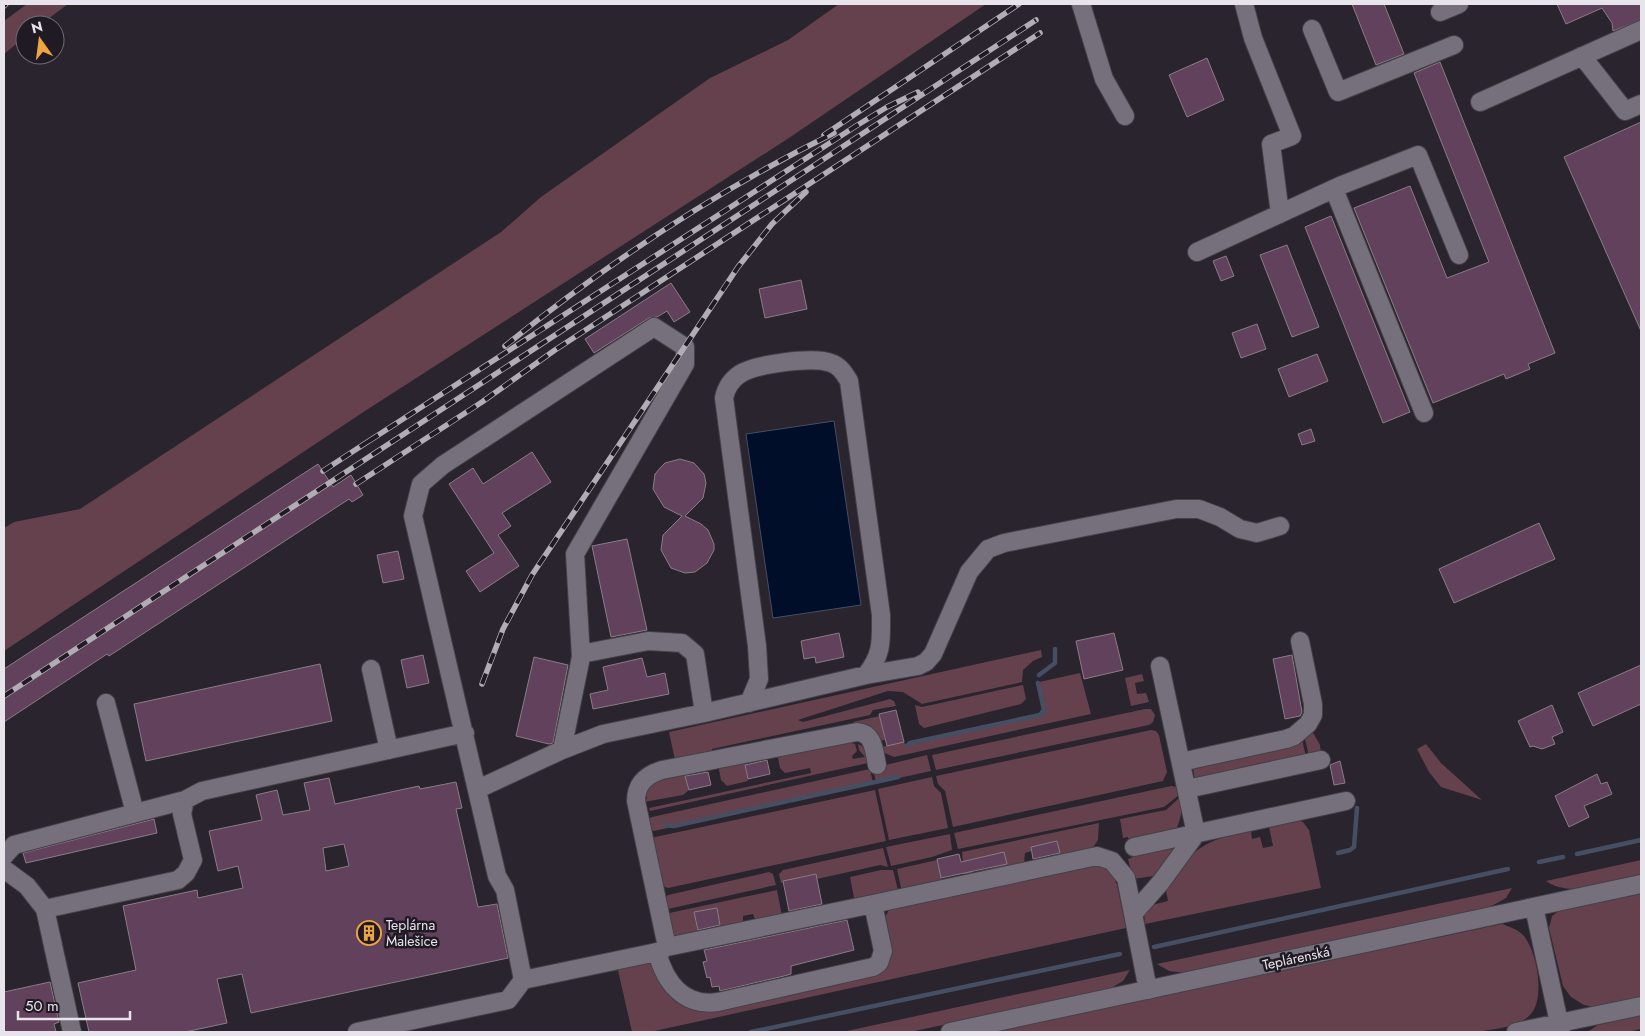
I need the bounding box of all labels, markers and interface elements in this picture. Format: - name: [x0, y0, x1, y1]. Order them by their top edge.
- north arrow: [15, 15, 65, 65]
- text: N: [29, 16, 45, 38]
- place label: Teplárna Malešice: [386, 915, 438, 951]
- building icon: Teplárna Malešice: [356, 920, 382, 946]
- street label: Teplárenská: [1261, 941, 1331, 975]
- scale bar: [18, 988, 130, 1020]
- text: 50 m: [25, 995, 59, 1017]

